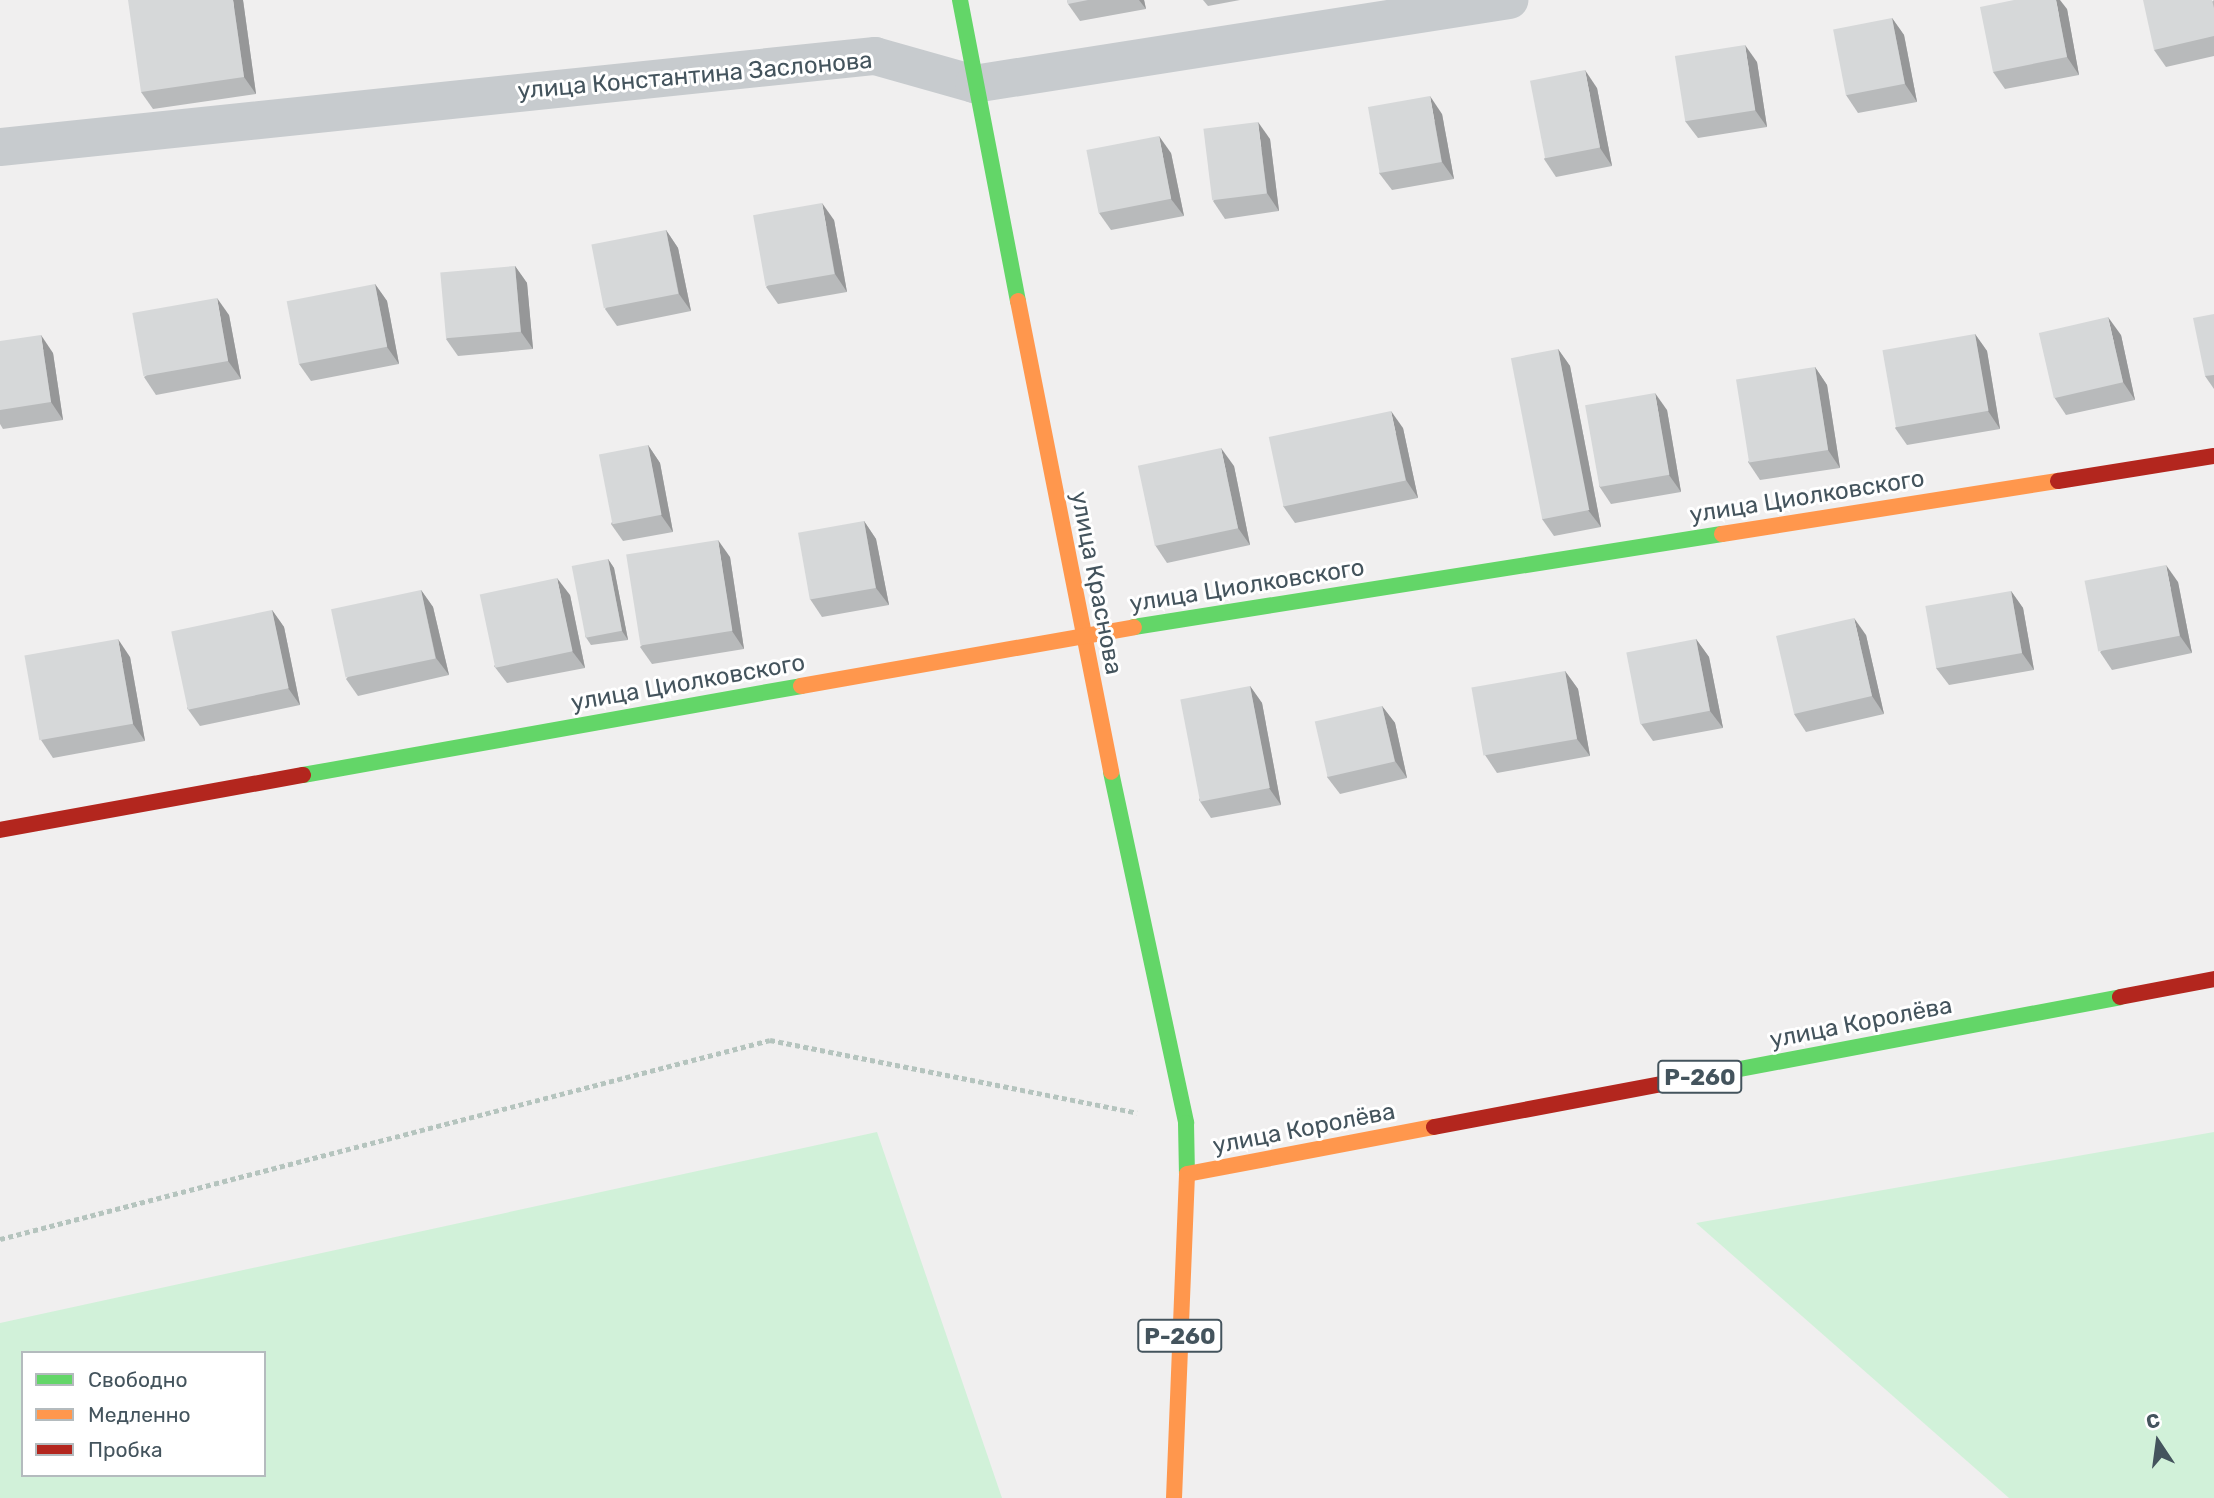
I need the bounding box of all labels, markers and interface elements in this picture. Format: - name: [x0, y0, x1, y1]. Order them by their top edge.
- street label: улица Константина Заслонова: [516, 46, 874, 106]
- street label: улица Циолковского: [1688, 464, 1926, 530]
- street label: улица Краснова: [1064, 489, 1128, 677]
- street label: улица Циолковского: [1128, 553, 1366, 619]
- street label: улица Циолковского: [569, 648, 807, 718]
- street label: улица Королёва: [1767, 991, 1955, 1055]
- road number: Р-260: [1656, 1058, 1744, 1096]
- street label: улица Королёва: [1210, 1097, 1398, 1161]
- road number: Р-260: [1136, 1316, 1224, 1356]
- legend: [21, 1351, 266, 1477]
- text: Свободно: [88, 1367, 188, 1392]
- text: Медленно: [88, 1402, 191, 1427]
- north arrow: [2123, 1407, 2193, 1477]
- text: С: [2144, 1408, 2162, 1434]
- text: Пробка: [88, 1437, 163, 1462]

